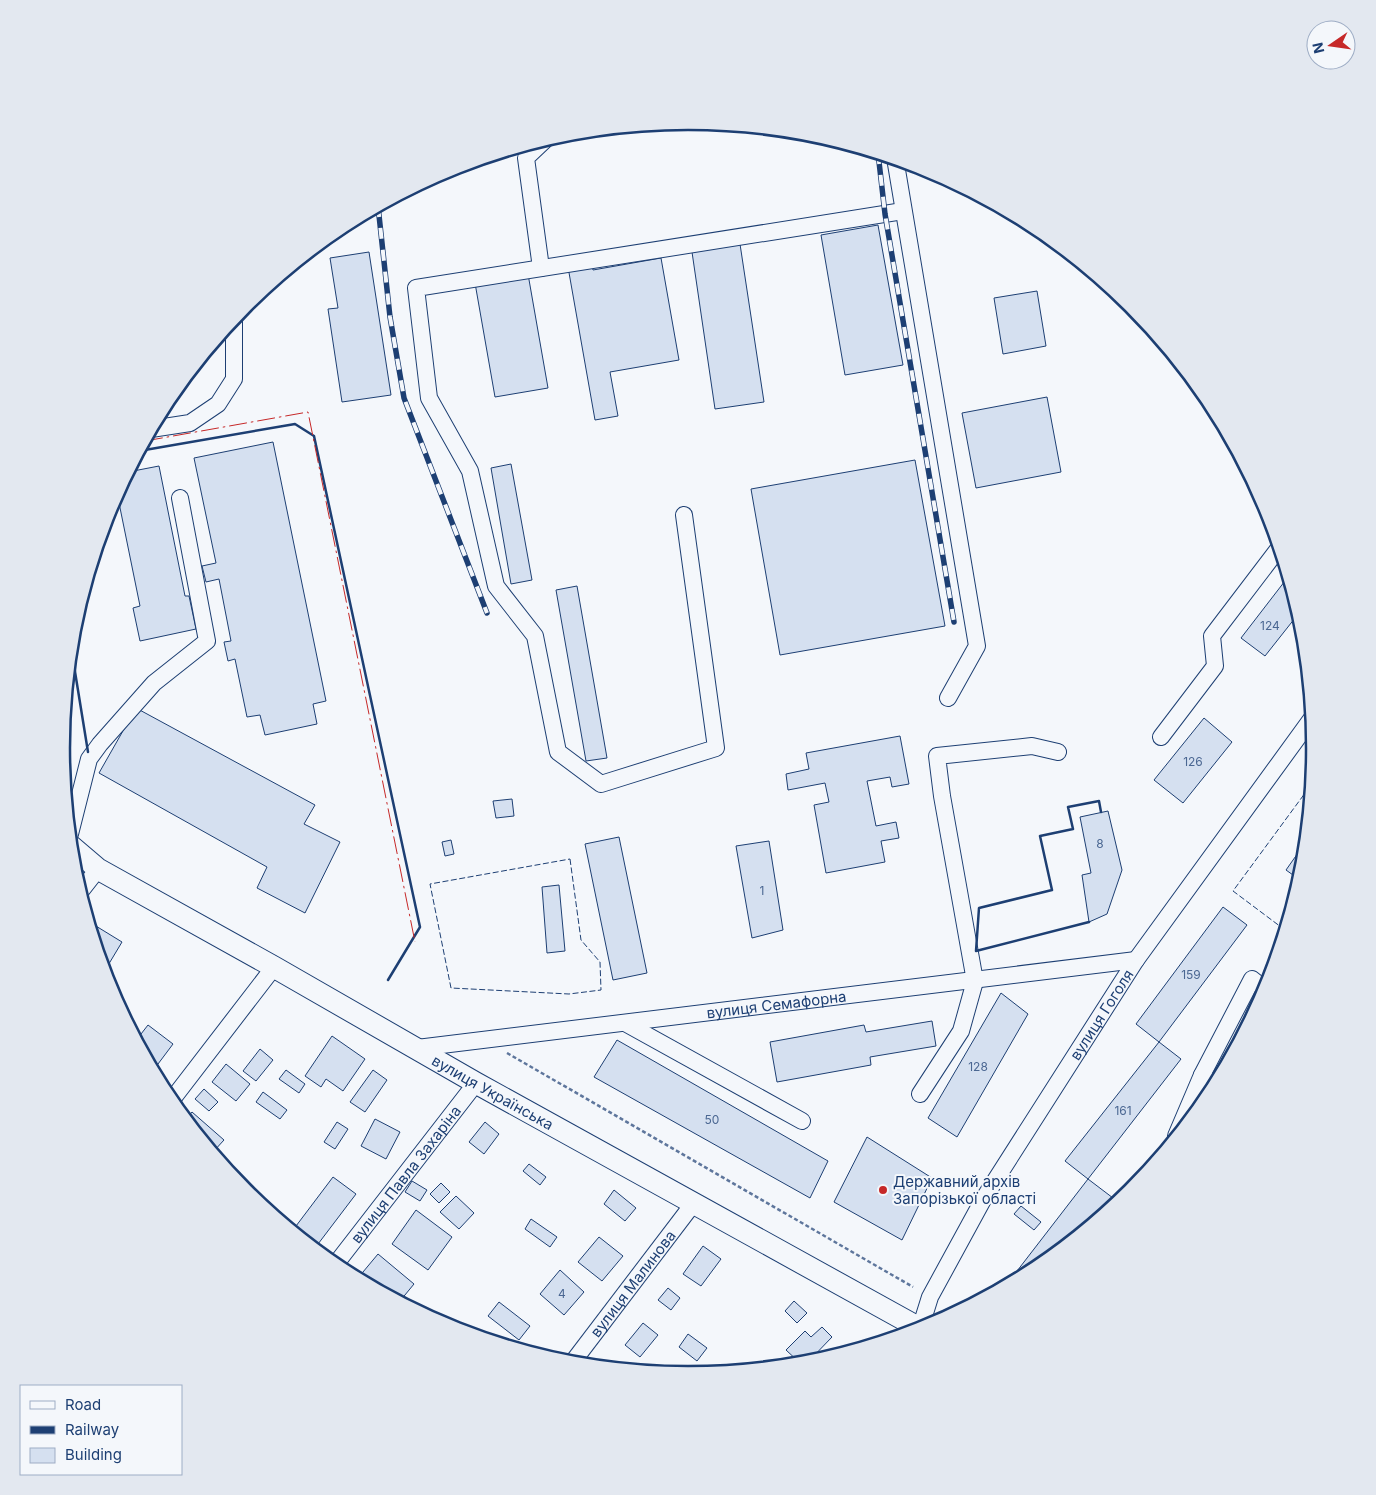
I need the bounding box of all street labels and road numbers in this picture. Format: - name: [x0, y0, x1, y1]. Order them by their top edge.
- street label: вулиця Гоголя: [1065, 966, 1137, 1063]
- street label: вулиця Семафорна: [705, 986, 847, 1022]
- street label: вулиця Українська: [429, 1050, 557, 1134]
- street label: вулиця Павла Захаріна: [346, 1101, 465, 1247]
- street label: вулиця Малинова: [586, 1226, 679, 1341]

